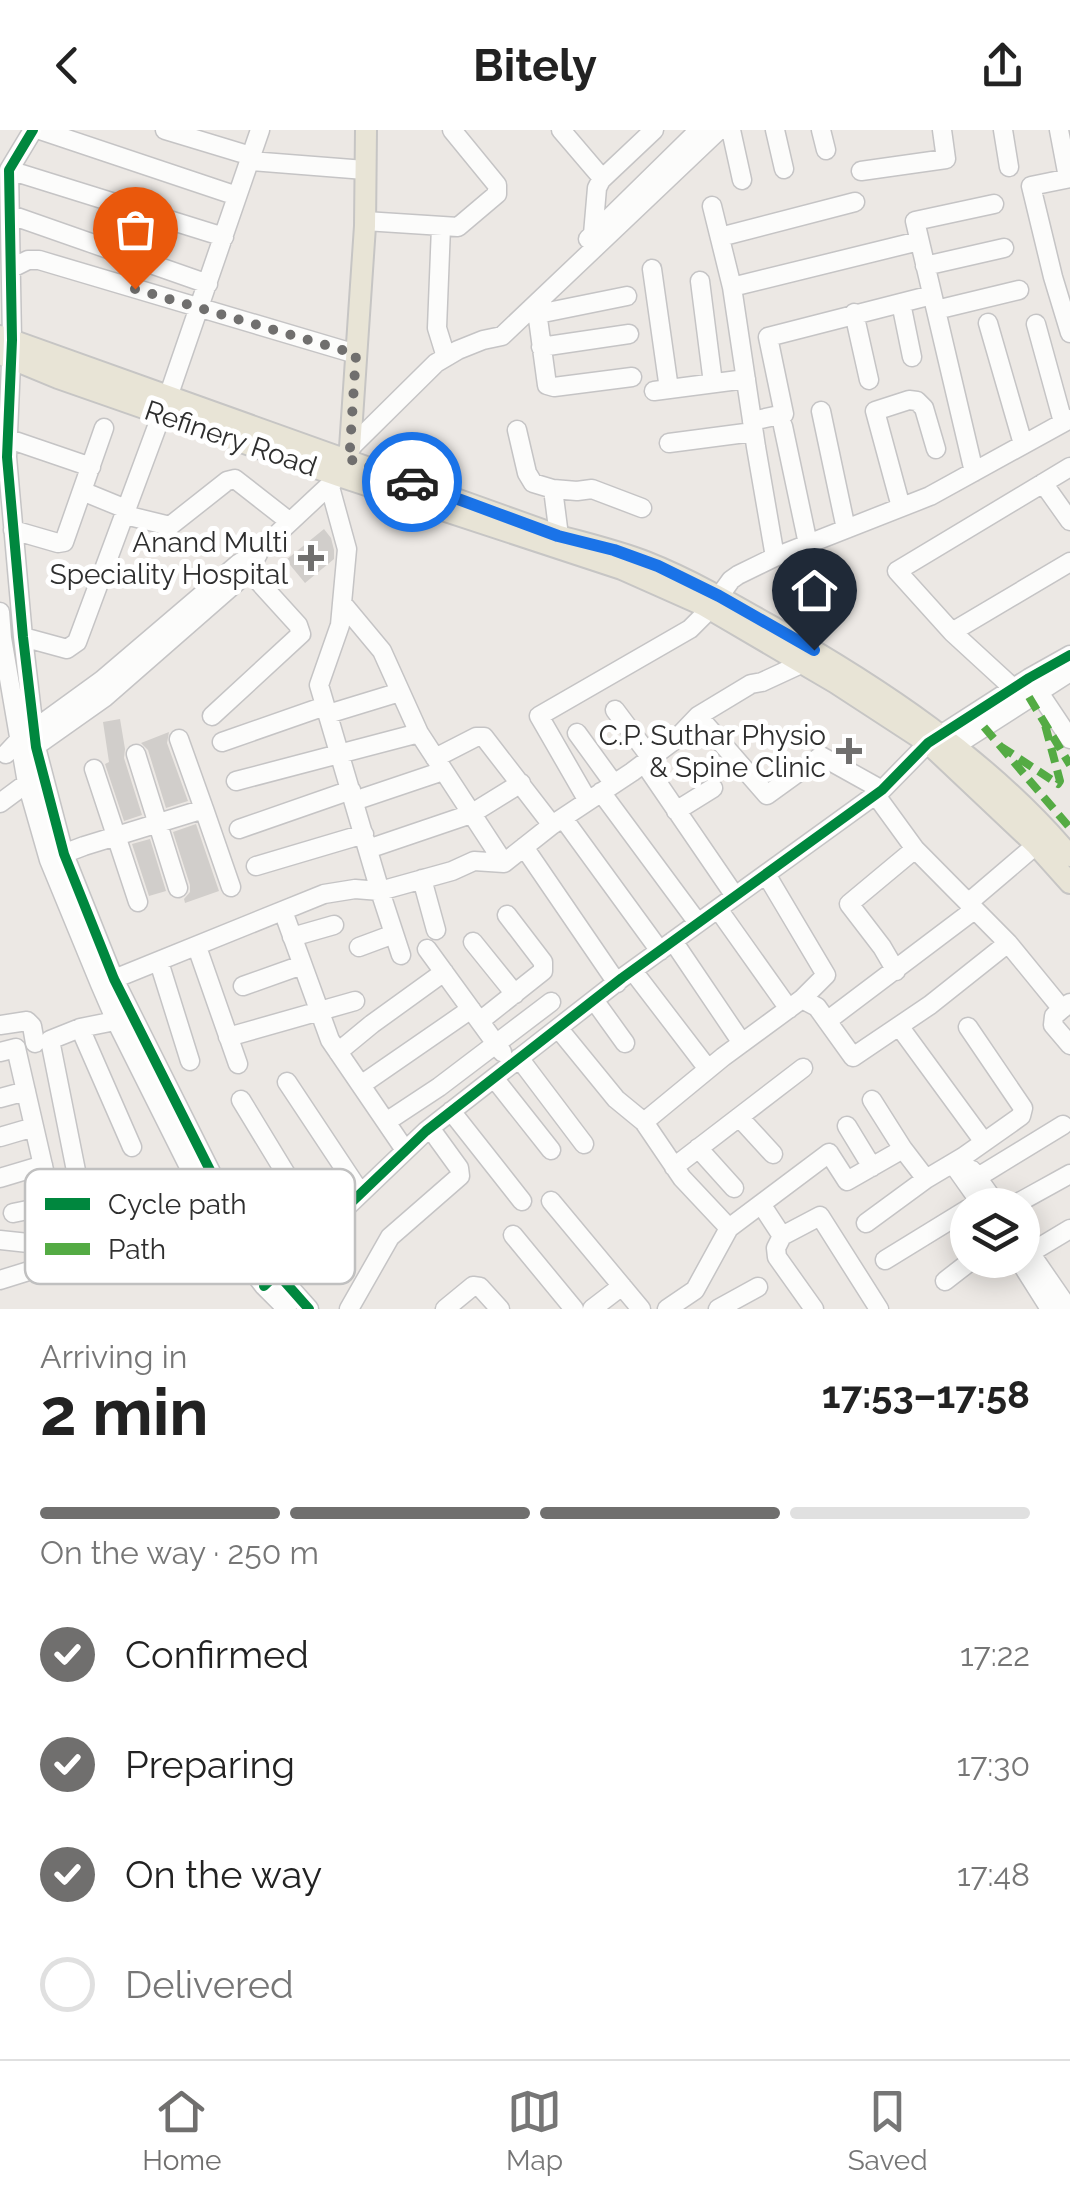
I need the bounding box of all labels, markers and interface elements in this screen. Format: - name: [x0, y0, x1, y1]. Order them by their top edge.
- icon: back: [40, 38, 95, 93]
- icon: share: [975, 38, 1030, 93]
- text: Bitely: [473, 39, 597, 92]
- pin: [93, 187, 178, 290]
- icon: bag: [108, 202, 163, 257]
- street label: Refinery Road: [141, 394, 321, 483]
- courier: [362, 432, 462, 532]
- icon: car: [385, 455, 440, 510]
- place label: Anand Multi Speciality Hospital: [50, 526, 288, 591]
- marker: Anand Multi Speciality Hospital: [298, 545, 324, 571]
- pin: [772, 548, 857, 651]
- icon: home: [787, 563, 842, 618]
- place label: C.P. Suthar Physio & Spine Clinic: [599, 719, 826, 784]
- marker: C.P. Suthar Physio & Spine Clinic: [836, 738, 862, 764]
- legend: [25, 1169, 355, 1284]
- text: Cycle path: [108, 1188, 247, 1221]
- map controls: [950, 1188, 1040, 1278]
- button: layers: [950, 1188, 1040, 1278]
- text: Path: [108, 1233, 166, 1266]
- text: Arriving in: [40, 1338, 187, 1375]
- text: 17:53–17:58: [822, 1372, 1030, 1417]
- text: 2 min: [40, 1374, 209, 1450]
- text: On the way · 250 m: [40, 1534, 319, 1571]
- icon: check: [40, 1627, 95, 1682]
- text: Confirmed: [125, 1632, 309, 1677]
- text: 17:22: [960, 1636, 1030, 1673]
- icon: check: [40, 1737, 95, 1792]
- text: Preparing: [125, 1742, 295, 1787]
- text: 17:30: [957, 1746, 1030, 1783]
- icon: check: [40, 1847, 95, 1902]
- text: On the way: [125, 1852, 322, 1897]
- text: 17:48: [957, 1856, 1030, 1893]
- text: Delivered: [125, 1962, 294, 2007]
- tab: Home: [142, 2084, 222, 2177]
- tab: Map: [506, 2084, 563, 2177]
- tab: Saved: [848, 2084, 928, 2177]

